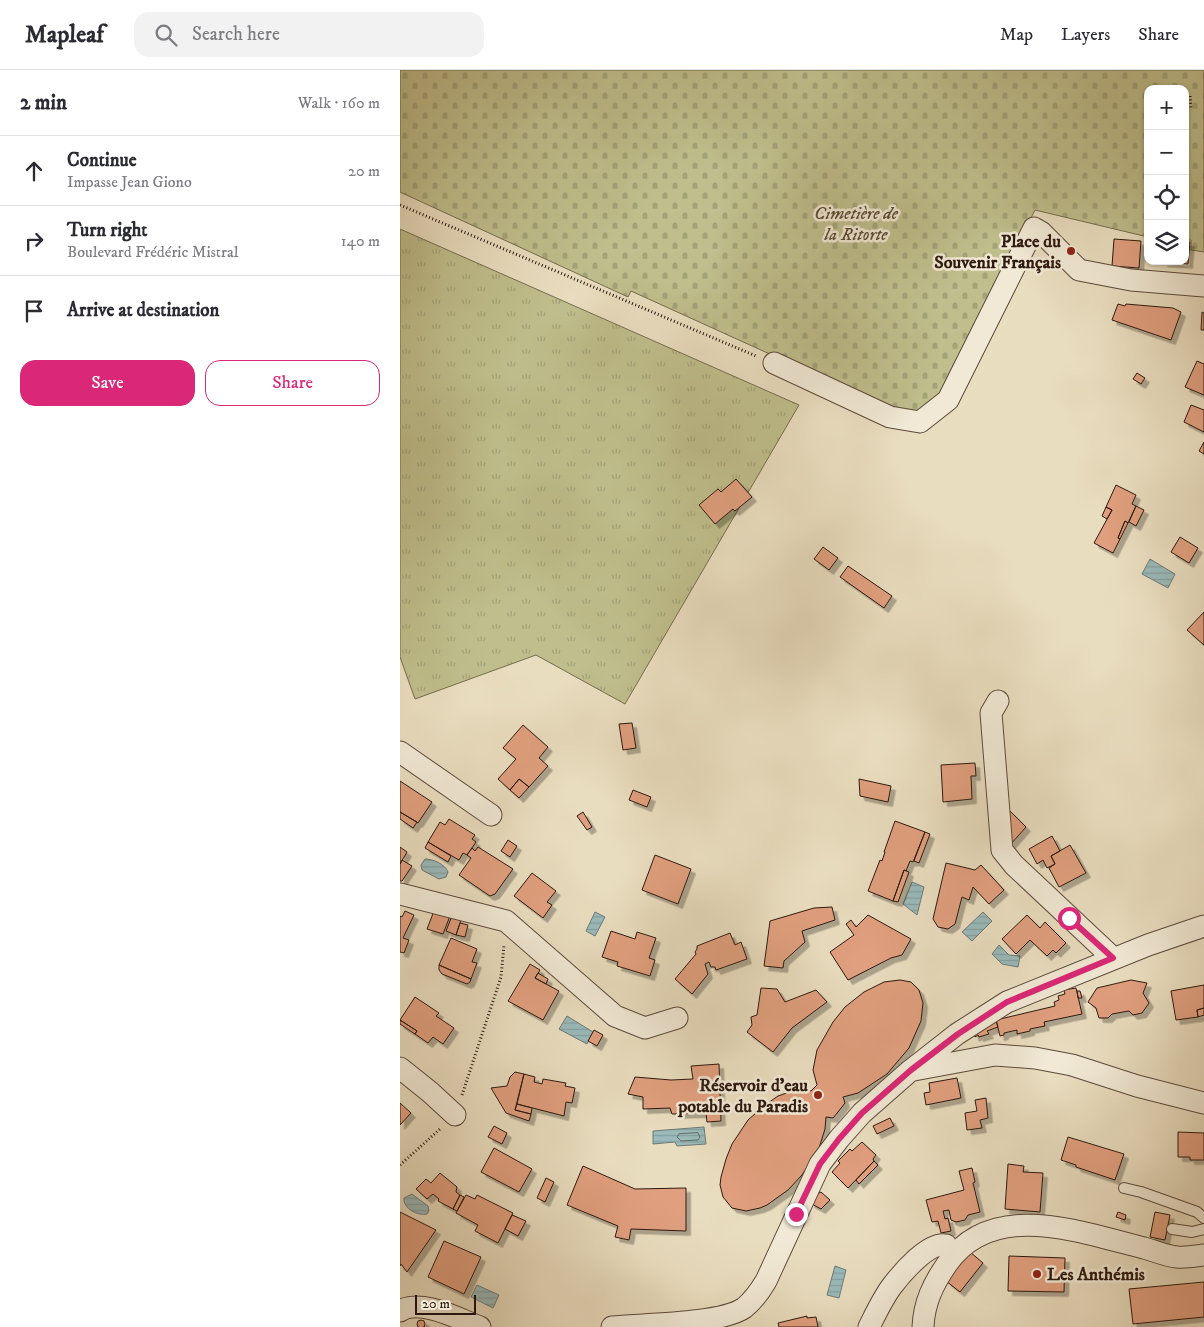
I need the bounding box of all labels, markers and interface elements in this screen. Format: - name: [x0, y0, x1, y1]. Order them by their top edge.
- search box: [134, 12, 484, 57]
- text: Mapleaf: [25, 20, 104, 50]
- icon: search: [152, 21, 180, 49]
- text: Search here: [192, 23, 280, 46]
- text: Map: [1000, 24, 1033, 46]
- text: Layers: [1061, 24, 1110, 46]
- text: Share: [1138, 24, 1179, 46]
- map controls: [1144, 85, 1189, 265]
- button: +: [1144, 85, 1189, 130]
- text: 2 min: [20, 90, 67, 116]
- text: Walk · 160 m: [298, 93, 380, 113]
- button: −: [1144, 130, 1189, 175]
- text: Continue: [67, 149, 137, 172]
- icon: ahead: [20, 157, 48, 185]
- text: 20 m: [348, 161, 380, 181]
- text: Impasse Jean Giono: [67, 172, 192, 192]
- button: locate: [1144, 175, 1189, 220]
- park label: Cimetière de la Ritorte: [814, 203, 899, 246]
- text: Turn right: [67, 219, 147, 242]
- button: layers: [1144, 220, 1189, 265]
- icon: right: [20, 227, 48, 255]
- text: 140 m: [341, 231, 380, 251]
- place label: Place du Souvenir Français: [934, 231, 1061, 274]
- text: Boulevard Frédéric Mistral: [67, 242, 239, 262]
- marker: Place du Souvenir Français: [1065, 245, 1077, 257]
- icon: arrive: [20, 297, 48, 325]
- text: Arrive at destination: [67, 299, 219, 322]
- button: Save: [20, 360, 195, 406]
- button: Share: [205, 360, 380, 406]
- route start: [1058, 907, 1081, 930]
- place label: Réservoir d'eau potable du Paradis: [677, 1075, 808, 1118]
- marker: Réservoir d'eau potable du Paradis: [812, 1089, 824, 1101]
- route end: [785, 1203, 808, 1226]
- place label: Les Anthémis: [1047, 1264, 1145, 1286]
- marker: Les Anthémis: [1031, 1268, 1043, 1280]
- scale bar: [415, 1292, 476, 1315]
- text: 20 m: [422, 1295, 450, 1313]

